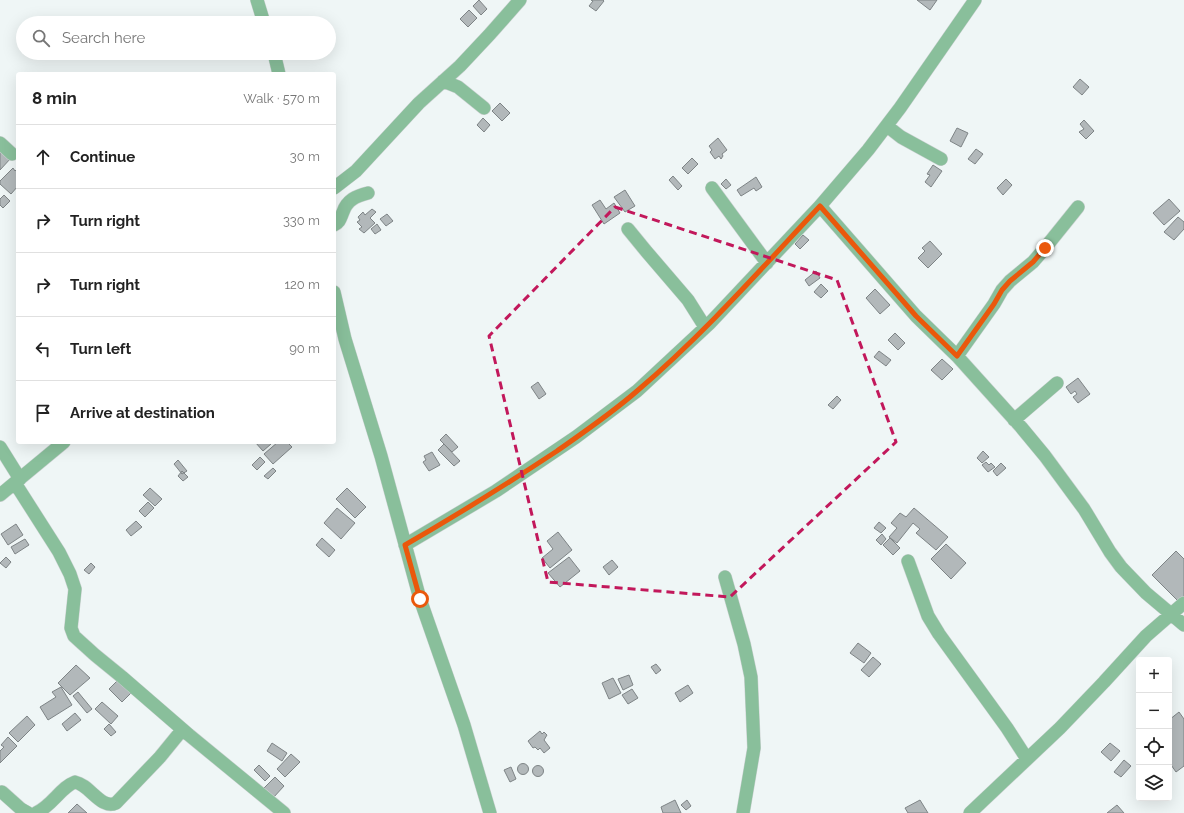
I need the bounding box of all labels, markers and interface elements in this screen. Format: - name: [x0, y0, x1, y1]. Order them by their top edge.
- search box: [16, 16, 336, 60]
- icon: search: [30, 27, 52, 49]
- text: Search here: [62, 29, 145, 47]
- text: 8 min: [32, 88, 77, 108]
- text: Walk · 570 m: [243, 91, 320, 106]
- icon: ahead: [32, 146, 54, 168]
- text: Continue: [70, 148, 135, 166]
- text: 30 m: [290, 149, 320, 164]
- icon: right: [32, 210, 54, 232]
- text: Turn right: [70, 212, 140, 230]
- text: 330 m: [283, 213, 320, 228]
- route end: [1036, 239, 1054, 257]
- icon: right: [32, 274, 54, 296]
- text: Turn right: [70, 276, 140, 294]
- text: 120 m: [284, 277, 320, 292]
- icon: left: [32, 338, 54, 360]
- text: Turn left: [70, 340, 131, 358]
- text: 90 m: [289, 341, 320, 356]
- icon: arrive: [32, 402, 54, 424]
- text: Arrive at destination: [70, 404, 215, 422]
- route start: [411, 590, 429, 608]
- map controls: [1136, 657, 1172, 801]
- button: +: [1136, 657, 1172, 693]
- button: −: [1136, 693, 1172, 729]
- button: locate: [1136, 729, 1172, 765]
- button: layers: [1136, 765, 1172, 801]

